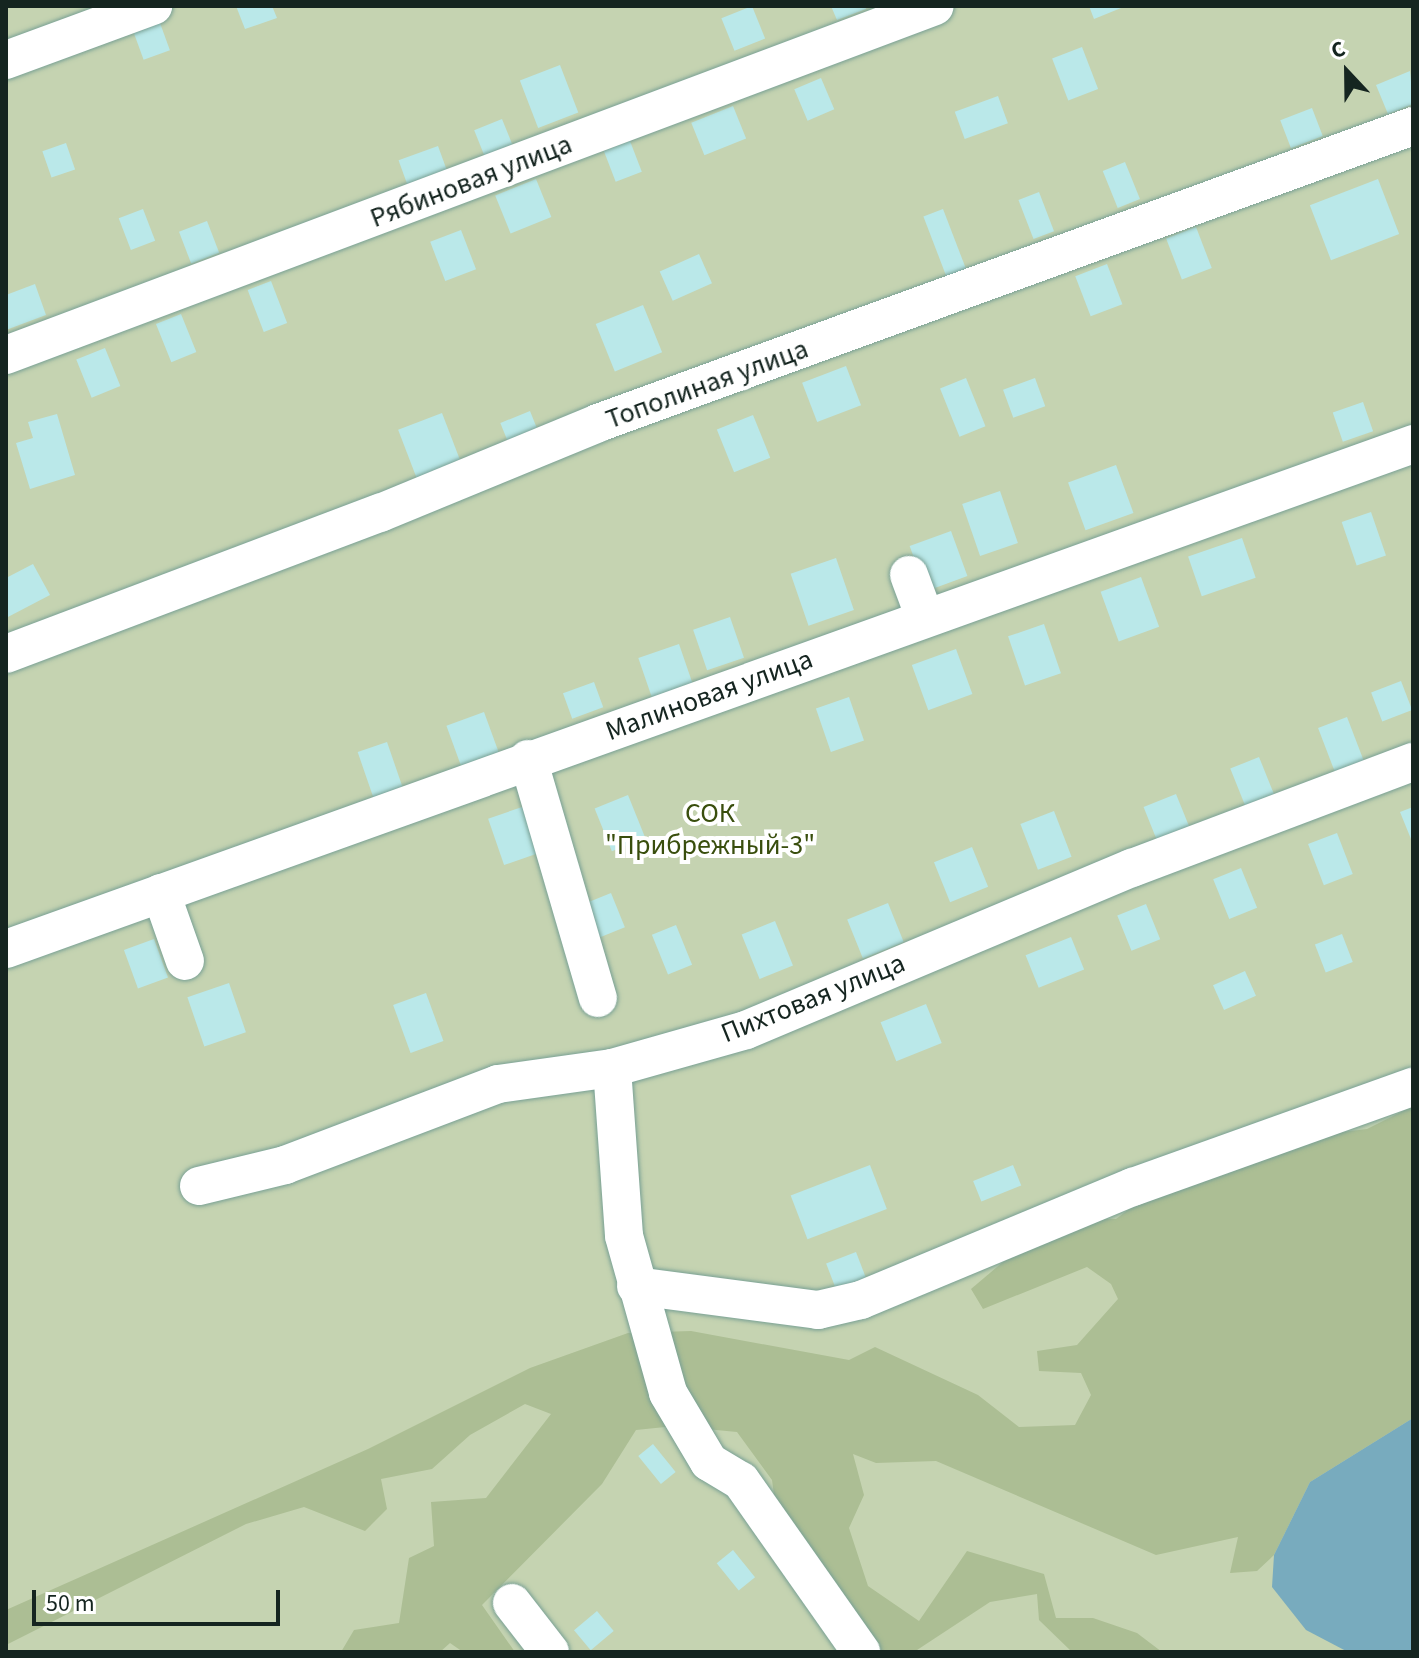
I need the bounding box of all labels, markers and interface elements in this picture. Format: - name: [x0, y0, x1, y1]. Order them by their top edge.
- north arrow: [1307, 32, 1387, 112]
- text: С: [1326, 33, 1350, 67]
- street label: Рябиновая улица: [365, 127, 577, 235]
- street label: Тополиная улица: [601, 332, 813, 436]
- street label: Малиновая улица: [601, 642, 817, 748]
- park label: СОК "Прибрежный-3": [605, 796, 815, 862]
- street label: Пихтовая улица: [716, 946, 910, 1050]
- scale bar: [36, 1574, 284, 1624]
- text: 50 m: [46, 1586, 95, 1621]

